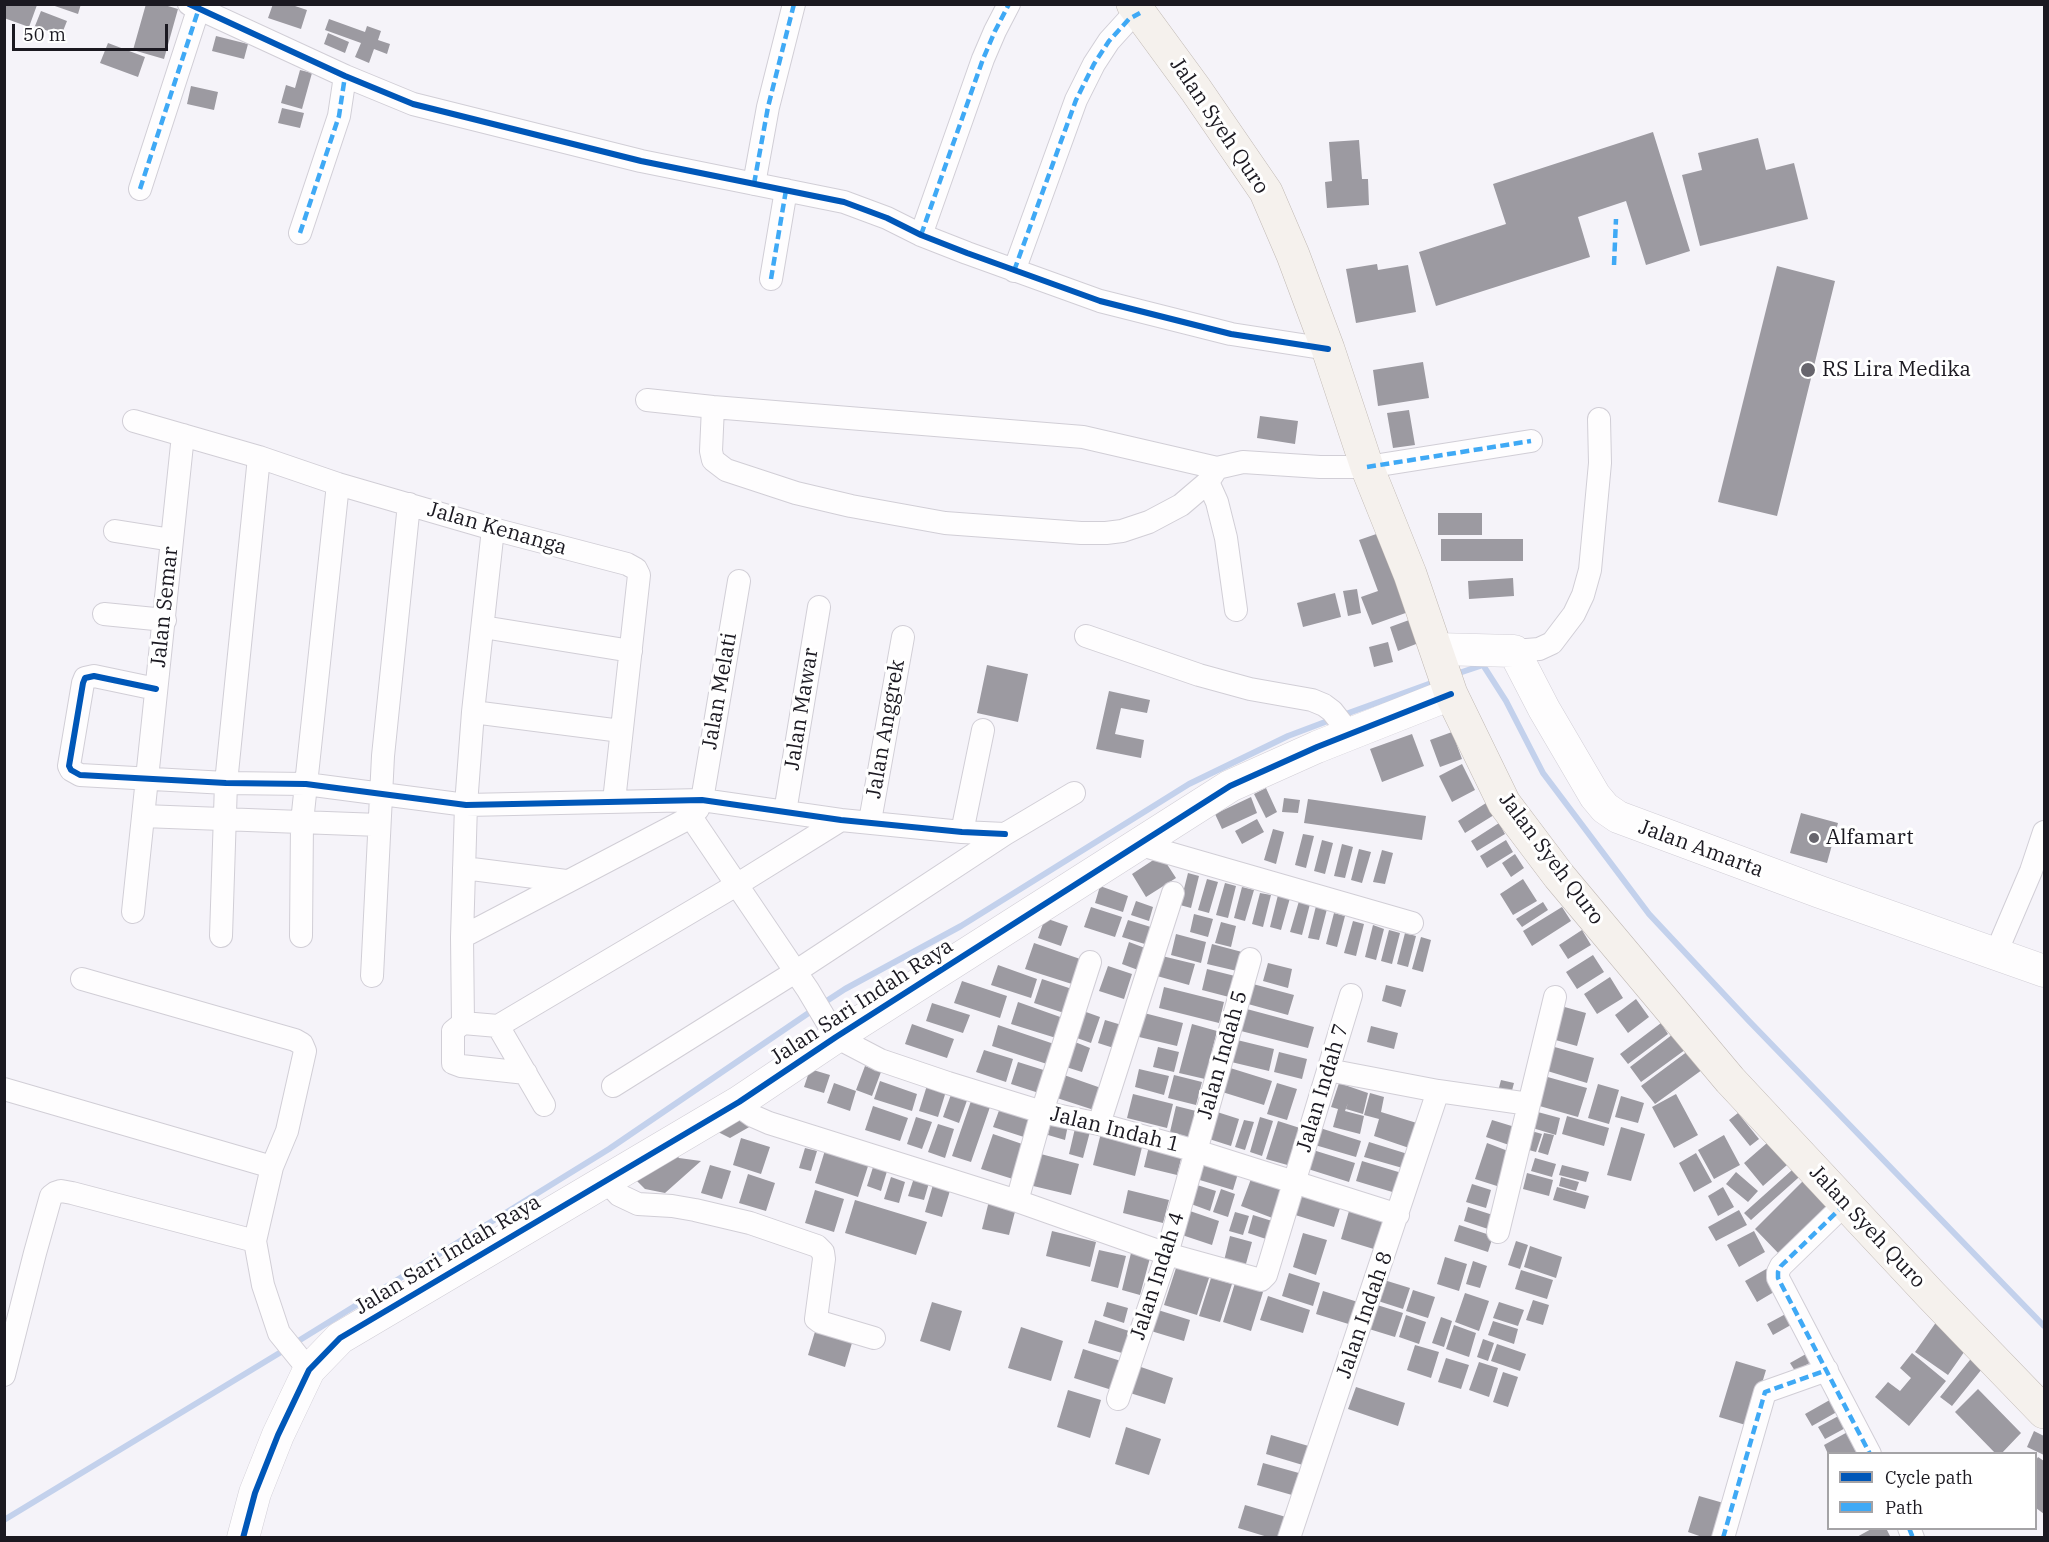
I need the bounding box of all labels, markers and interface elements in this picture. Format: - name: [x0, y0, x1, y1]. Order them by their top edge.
- scale bar: [15, 12, 171, 50]
- text: 50 m: [23, 23, 66, 46]
- street label: Jalan Syeh Quro: [1164, 53, 1274, 199]
- place label: RS Lira Medika: [1822, 357, 1971, 383]
- marker: RS Lira Medika: [1799, 361, 1817, 379]
- street label: Jalan Kenanga: [424, 497, 570, 561]
- street label: Jalan Semar: [146, 545, 184, 669]
- street label: Jalan Melati: [697, 631, 743, 751]
- street label: Jalan Mawar: [780, 646, 824, 772]
- street label: Jalan Anggrek: [861, 658, 911, 800]
- street label: Jalan Syeh Quro: [1493, 788, 1609, 930]
- street label: Jalan Amarta: [1635, 815, 1767, 883]
- place label: Alfamart: [1826, 825, 1914, 851]
- marker: Alfamart: [1807, 831, 1821, 845]
- street label: Jalan Sari Indah Raya: [766, 934, 958, 1070]
- street label: Jalan Indah 5: [1193, 988, 1253, 1122]
- street label: Jalan Indah 7: [1292, 1021, 1354, 1155]
- street label: Jalan Indah 1: [1048, 1102, 1182, 1158]
- street label: Jalan Syeh Quro: [1804, 1160, 1930, 1294]
- street label: Jalan Sari Indah Raya: [351, 1190, 545, 1320]
- street label: Jalan Indah 4: [1126, 1209, 1190, 1343]
- street label: Jalan Indah 8: [1332, 1248, 1398, 1382]
- legend: [1827, 1452, 2037, 1530]
- text: Cycle path: [1885, 1466, 1973, 1489]
- text: Path: [1885, 1496, 1923, 1519]

